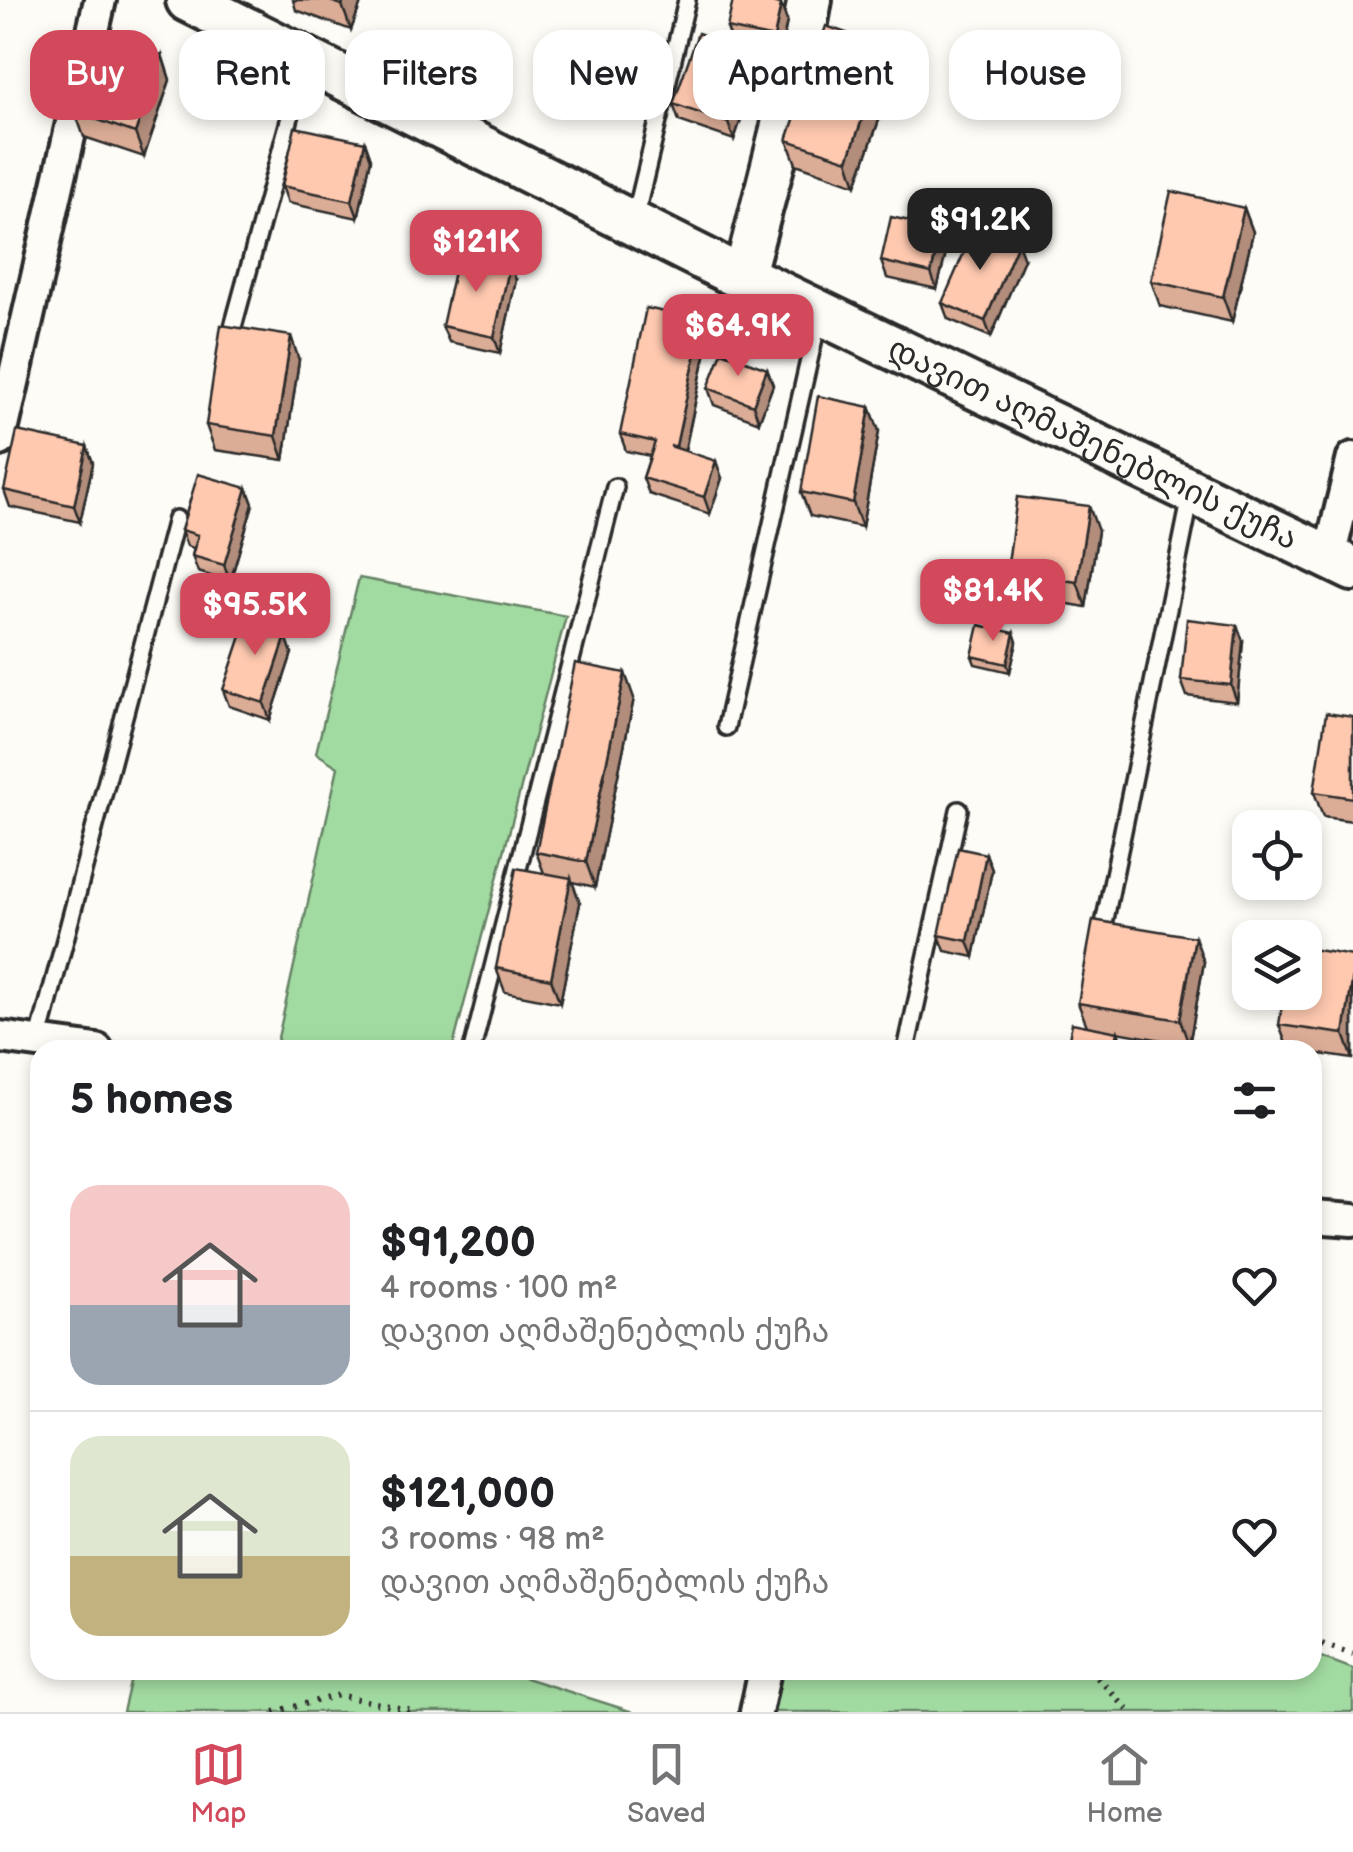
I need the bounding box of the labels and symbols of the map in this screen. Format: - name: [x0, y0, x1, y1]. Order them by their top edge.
- pin: $91.2K: [899, 188, 1061, 273]
- pin: $121K: [406, 210, 546, 295]
- pin: $64.9K: [657, 294, 819, 379]
- street label: დავით აღმაშენებლის ქუჩა: [882, 329, 1304, 559]
- pin: $81.4K: [912, 559, 1074, 644]
- pin: $95.5K: [174, 573, 336, 658]

